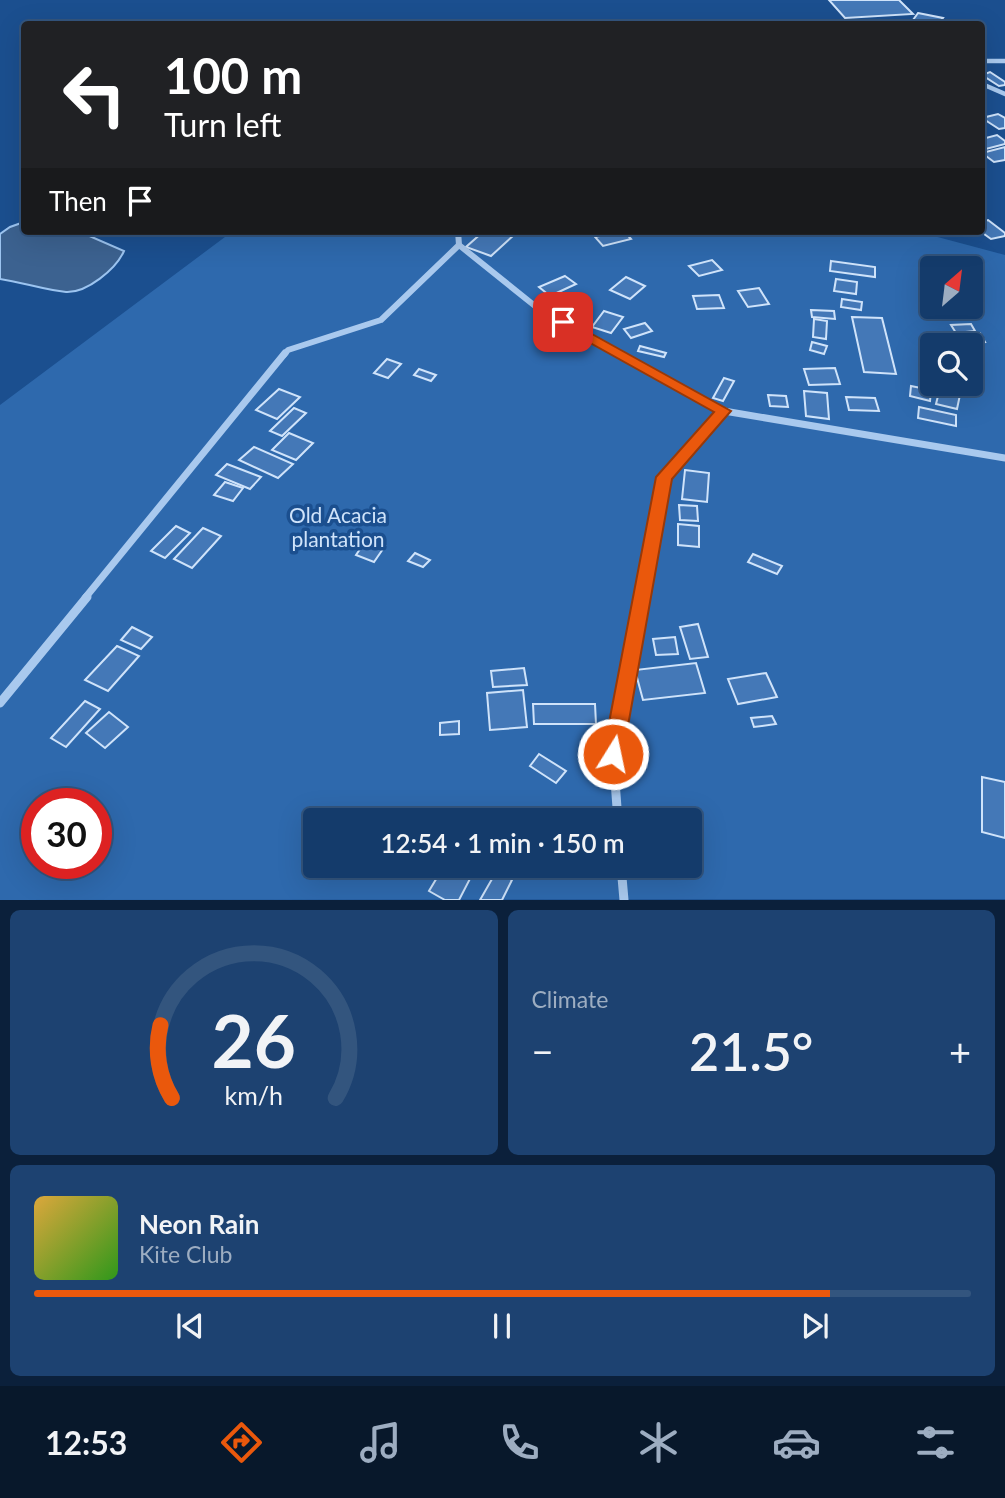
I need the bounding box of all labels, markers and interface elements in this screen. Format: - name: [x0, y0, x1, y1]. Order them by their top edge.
- text: 100 m: [164, 46, 302, 104]
- icon: left: [49, 49, 140, 140]
- text: Turn left: [164, 105, 281, 144]
- icon: arrive: [121, 182, 159, 220]
- text: Then: [49, 185, 107, 217]
- north arrow: [920, 256, 984, 318]
- map controls: [920, 256, 983, 396]
- pin: [533, 292, 593, 352]
- icon: arrive: [544, 303, 582, 341]
- button: search: [920, 333, 983, 396]
- park label: Old Acacia plantation: [289, 502, 387, 551]
- position arrow: [576, 717, 650, 791]
- speed limit sign: 30: [21, 788, 112, 879]
- text: 12:54 · 1 min · 150 m: [380, 827, 625, 859]
- text: Climate: [532, 985, 608, 1013]
- text: 26: [212, 997, 296, 1085]
- text: 21.5°: [689, 1020, 813, 1082]
- text: −: [532, 1028, 554, 1074]
- text: +: [949, 1028, 971, 1074]
- text: km/h: [224, 1080, 283, 1110]
- text: Neon Rain: [139, 1208, 259, 1240]
- text: Kite Club: [139, 1240, 232, 1268]
- icon: previous: [171, 1307, 209, 1345]
- icon: pause: [483, 1307, 521, 1345]
- icon: next: [796, 1307, 834, 1345]
- icon: directions: [217, 1418, 266, 1467]
- icon: music: [356, 1418, 405, 1467]
- icon: phone: [495, 1418, 544, 1467]
- icon: climate: [634, 1418, 683, 1467]
- icon: car: [772, 1418, 821, 1467]
- icon: filters: [911, 1418, 960, 1467]
- text: 12:53: [45, 1423, 127, 1462]

